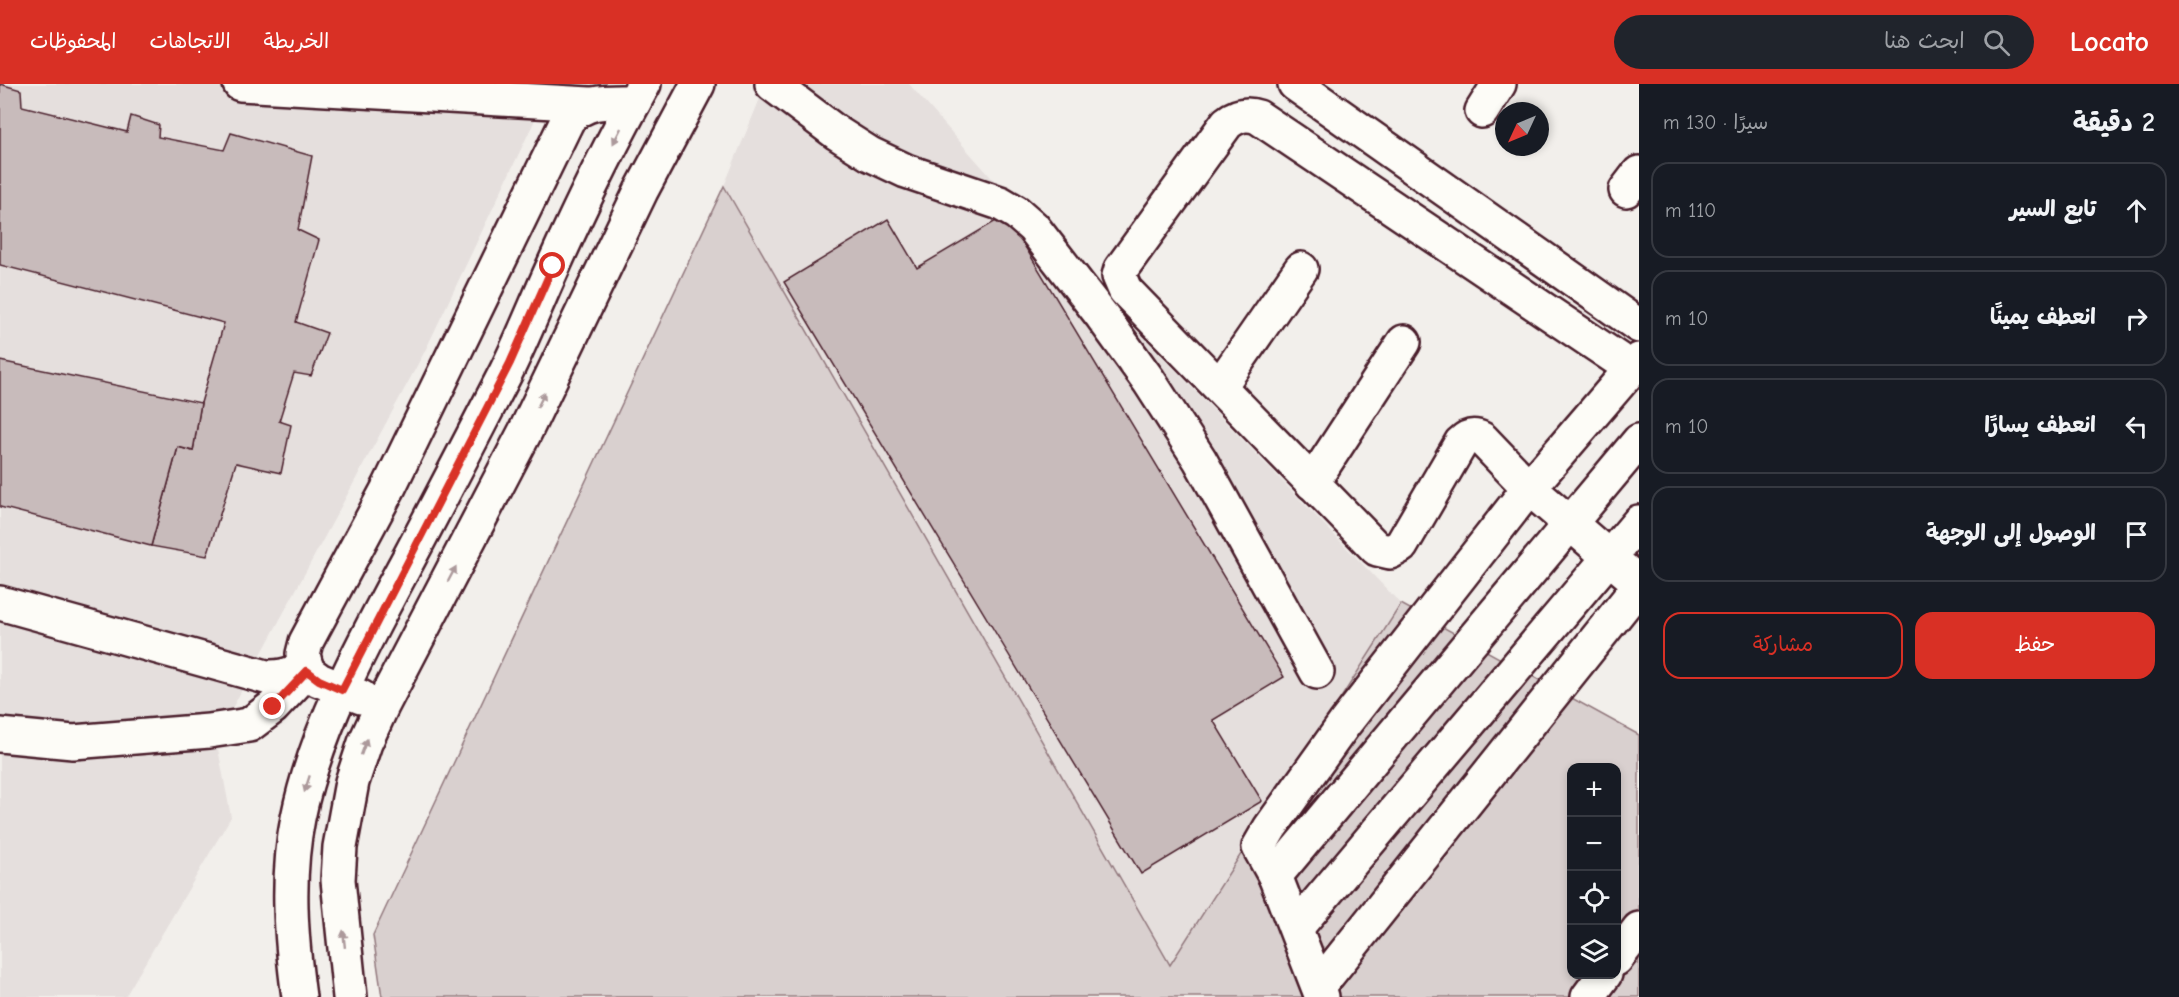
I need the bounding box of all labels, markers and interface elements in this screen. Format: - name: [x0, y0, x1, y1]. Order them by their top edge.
- search box: [1614, 15, 2034, 69]
- icon: search: [1980, 26, 2013, 59]
- text: Locato: [2070, 26, 2149, 58]
- text: ابحث هنا: [1884, 28, 1965, 54]
- text: المحفوظات: [30, 29, 116, 53]
- text: الاتجاهات: [149, 29, 231, 53]
- text: الخريطة: [264, 29, 329, 53]
- north arrow: [1495, 102, 1549, 156]
- text: 2 دقيقة: [2073, 108, 2155, 138]
- text: سيرًا · 130 m: [1663, 111, 1768, 134]
- one-way arrow: [612, 127, 621, 144]
- icon: ahead: [2120, 194, 2153, 227]
- text: تابع السير: [2010, 196, 2096, 222]
- text: 110 m: [1665, 199, 1716, 222]
- route start: [539, 252, 565, 278]
- icon: right: [2120, 302, 2153, 335]
- text: انعطف يمينًا: [1990, 304, 2096, 330]
- text: 10 m: [1665, 307, 1708, 330]
- one-way arrow: [536, 391, 545, 408]
- icon: left: [2120, 410, 2153, 443]
- text: انعطف يسارًا: [1984, 412, 2096, 438]
- text: 10 m: [1665, 415, 1708, 438]
- icon: arrive: [2120, 518, 2153, 551]
- text: الوصول إلى الوجهة: [1926, 520, 2096, 546]
- one-way arrow: [447, 565, 457, 582]
- button: مشاركة: [1663, 612, 1903, 679]
- button: حفظ: [1915, 612, 2155, 679]
- route end: [259, 693, 285, 719]
- one-way arrow: [359, 738, 369, 756]
- map controls: [1567, 763, 1621, 979]
- button: +: [1567, 763, 1621, 817]
- one-way arrow: [302, 775, 311, 793]
- button: −: [1567, 817, 1621, 871]
- button: locate: [1567, 871, 1621, 925]
- button: layers: [1567, 925, 1621, 979]
- one-way arrow: [339, 929, 349, 948]

